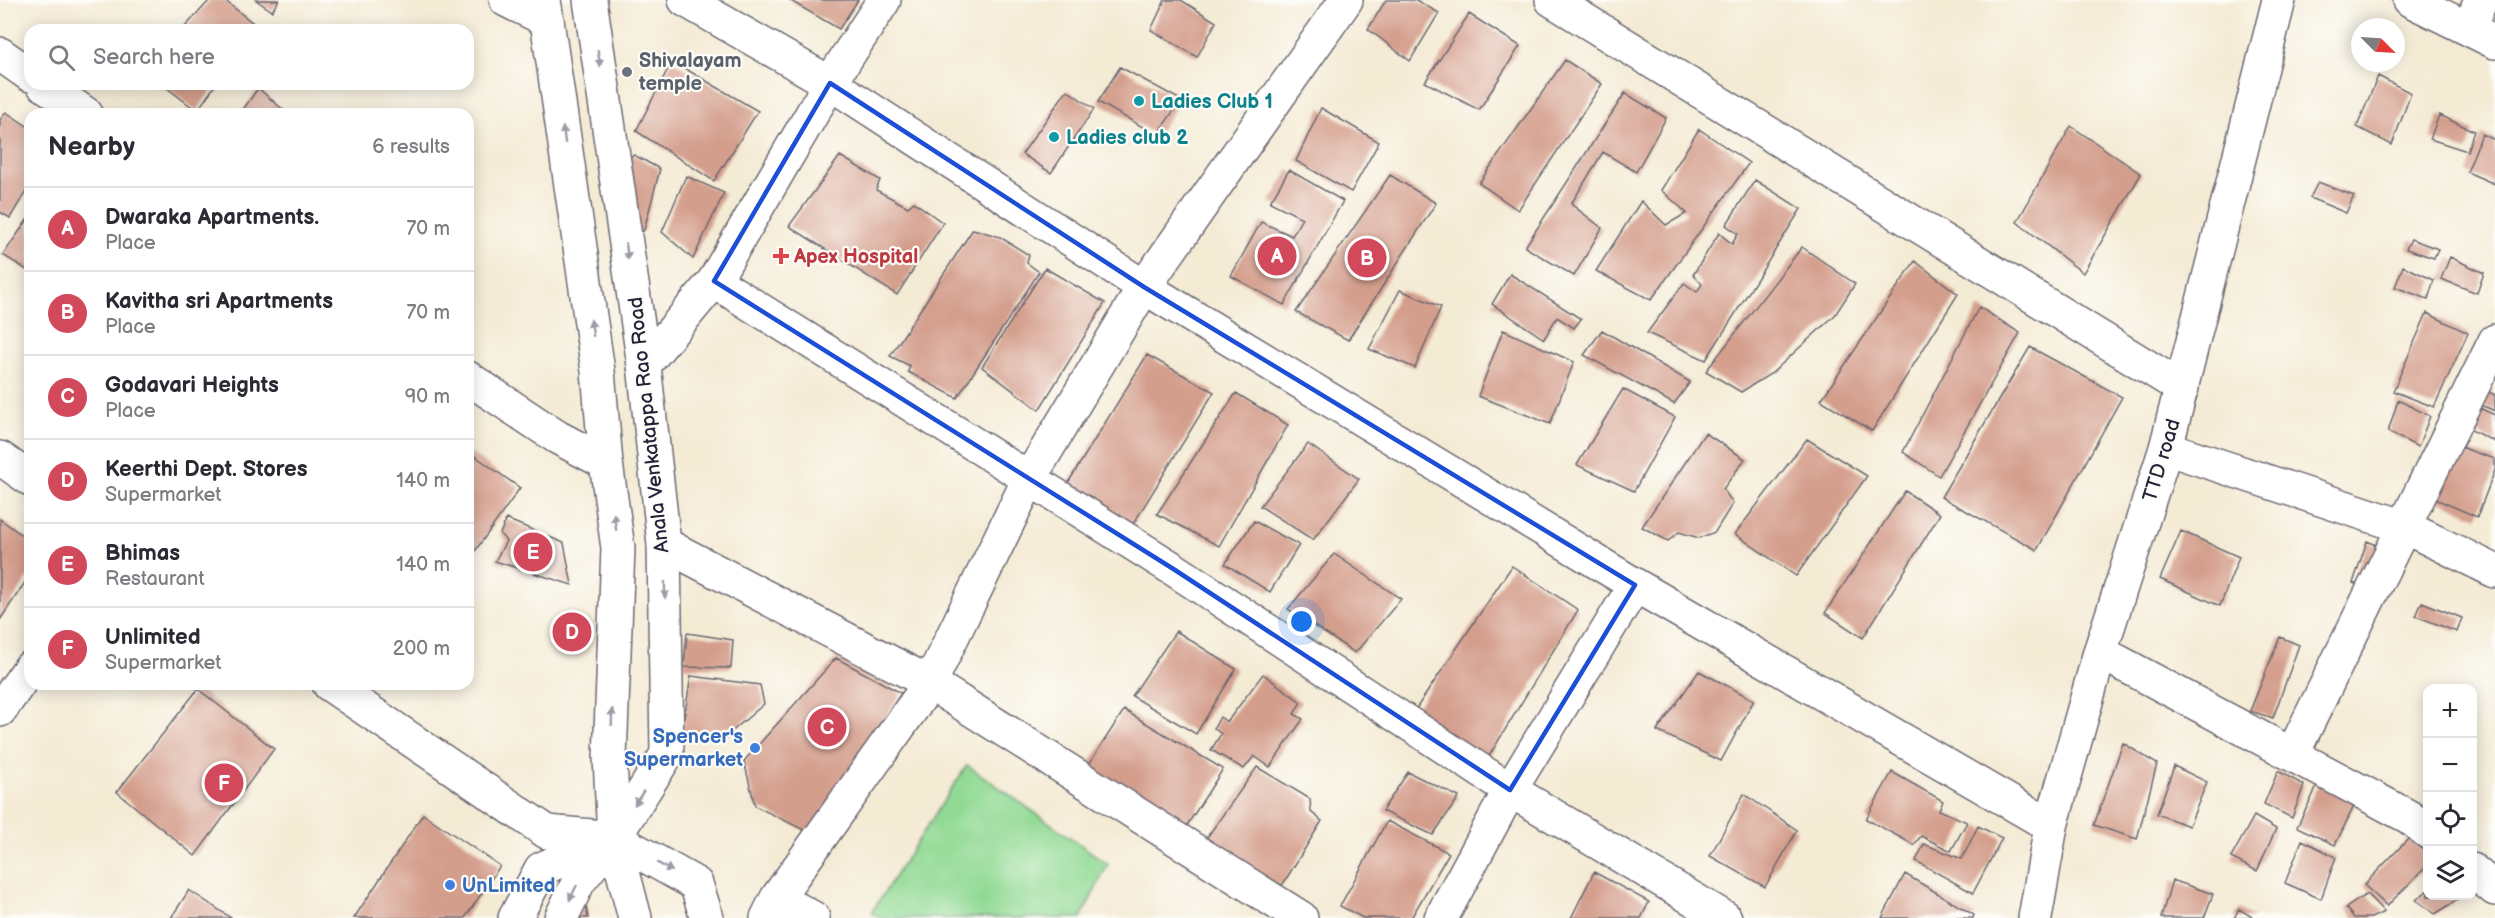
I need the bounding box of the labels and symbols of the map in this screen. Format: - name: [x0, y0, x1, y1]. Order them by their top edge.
- north arrow: [2351, 18, 2405, 72]
- one-way arrow: [595, 48, 604, 67]
- place label: Shivalayam temple: [638, 49, 742, 96]
- marker: Shivalayam temple: [620, 65, 634, 79]
- place label: Ladies Club 1: [1151, 90, 1273, 114]
- marker: Ladies Club 1: [1132, 94, 1146, 108]
- one-way arrow: [560, 126, 569, 145]
- place label: Ladies club 2: [1066, 126, 1188, 150]
- marker: Ladies club 2: [1047, 130, 1061, 144]
- pin: A: [1258, 234, 1296, 278]
- pin: B: [1348, 236, 1386, 280]
- one-way arrow: [623, 241, 632, 260]
- place label: Apex Hospital: [793, 245, 918, 269]
- marker: Apex Hospital: [772, 247, 790, 265]
- street label: Anala Venkatappa Rao Road: [624, 296, 674, 554]
- one-way arrow: [588, 319, 597, 338]
- street label: TTD road: [2138, 416, 2186, 504]
- one-way arrow: [610, 512, 619, 531]
- pin: E: [514, 530, 552, 574]
- one-way arrow: [660, 581, 669, 600]
- your location: [1287, 607, 1316, 636]
- pin: D: [552, 610, 592, 654]
- pin: C: [808, 704, 846, 750]
- one-way arrow: [607, 707, 616, 726]
- place label: Spencer's Supermarket: [624, 725, 743, 772]
- marker: Spencer's Supermarket: [748, 741, 762, 755]
- pin: F: [204, 760, 244, 806]
- one-way arrow: [634, 790, 645, 806]
- one-way arrow: [657, 861, 673, 872]
- place label: UnLimited: [462, 874, 555, 898]
- marker: UnLimited: [443, 878, 457, 892]
- one-way arrow: [568, 885, 577, 902]

